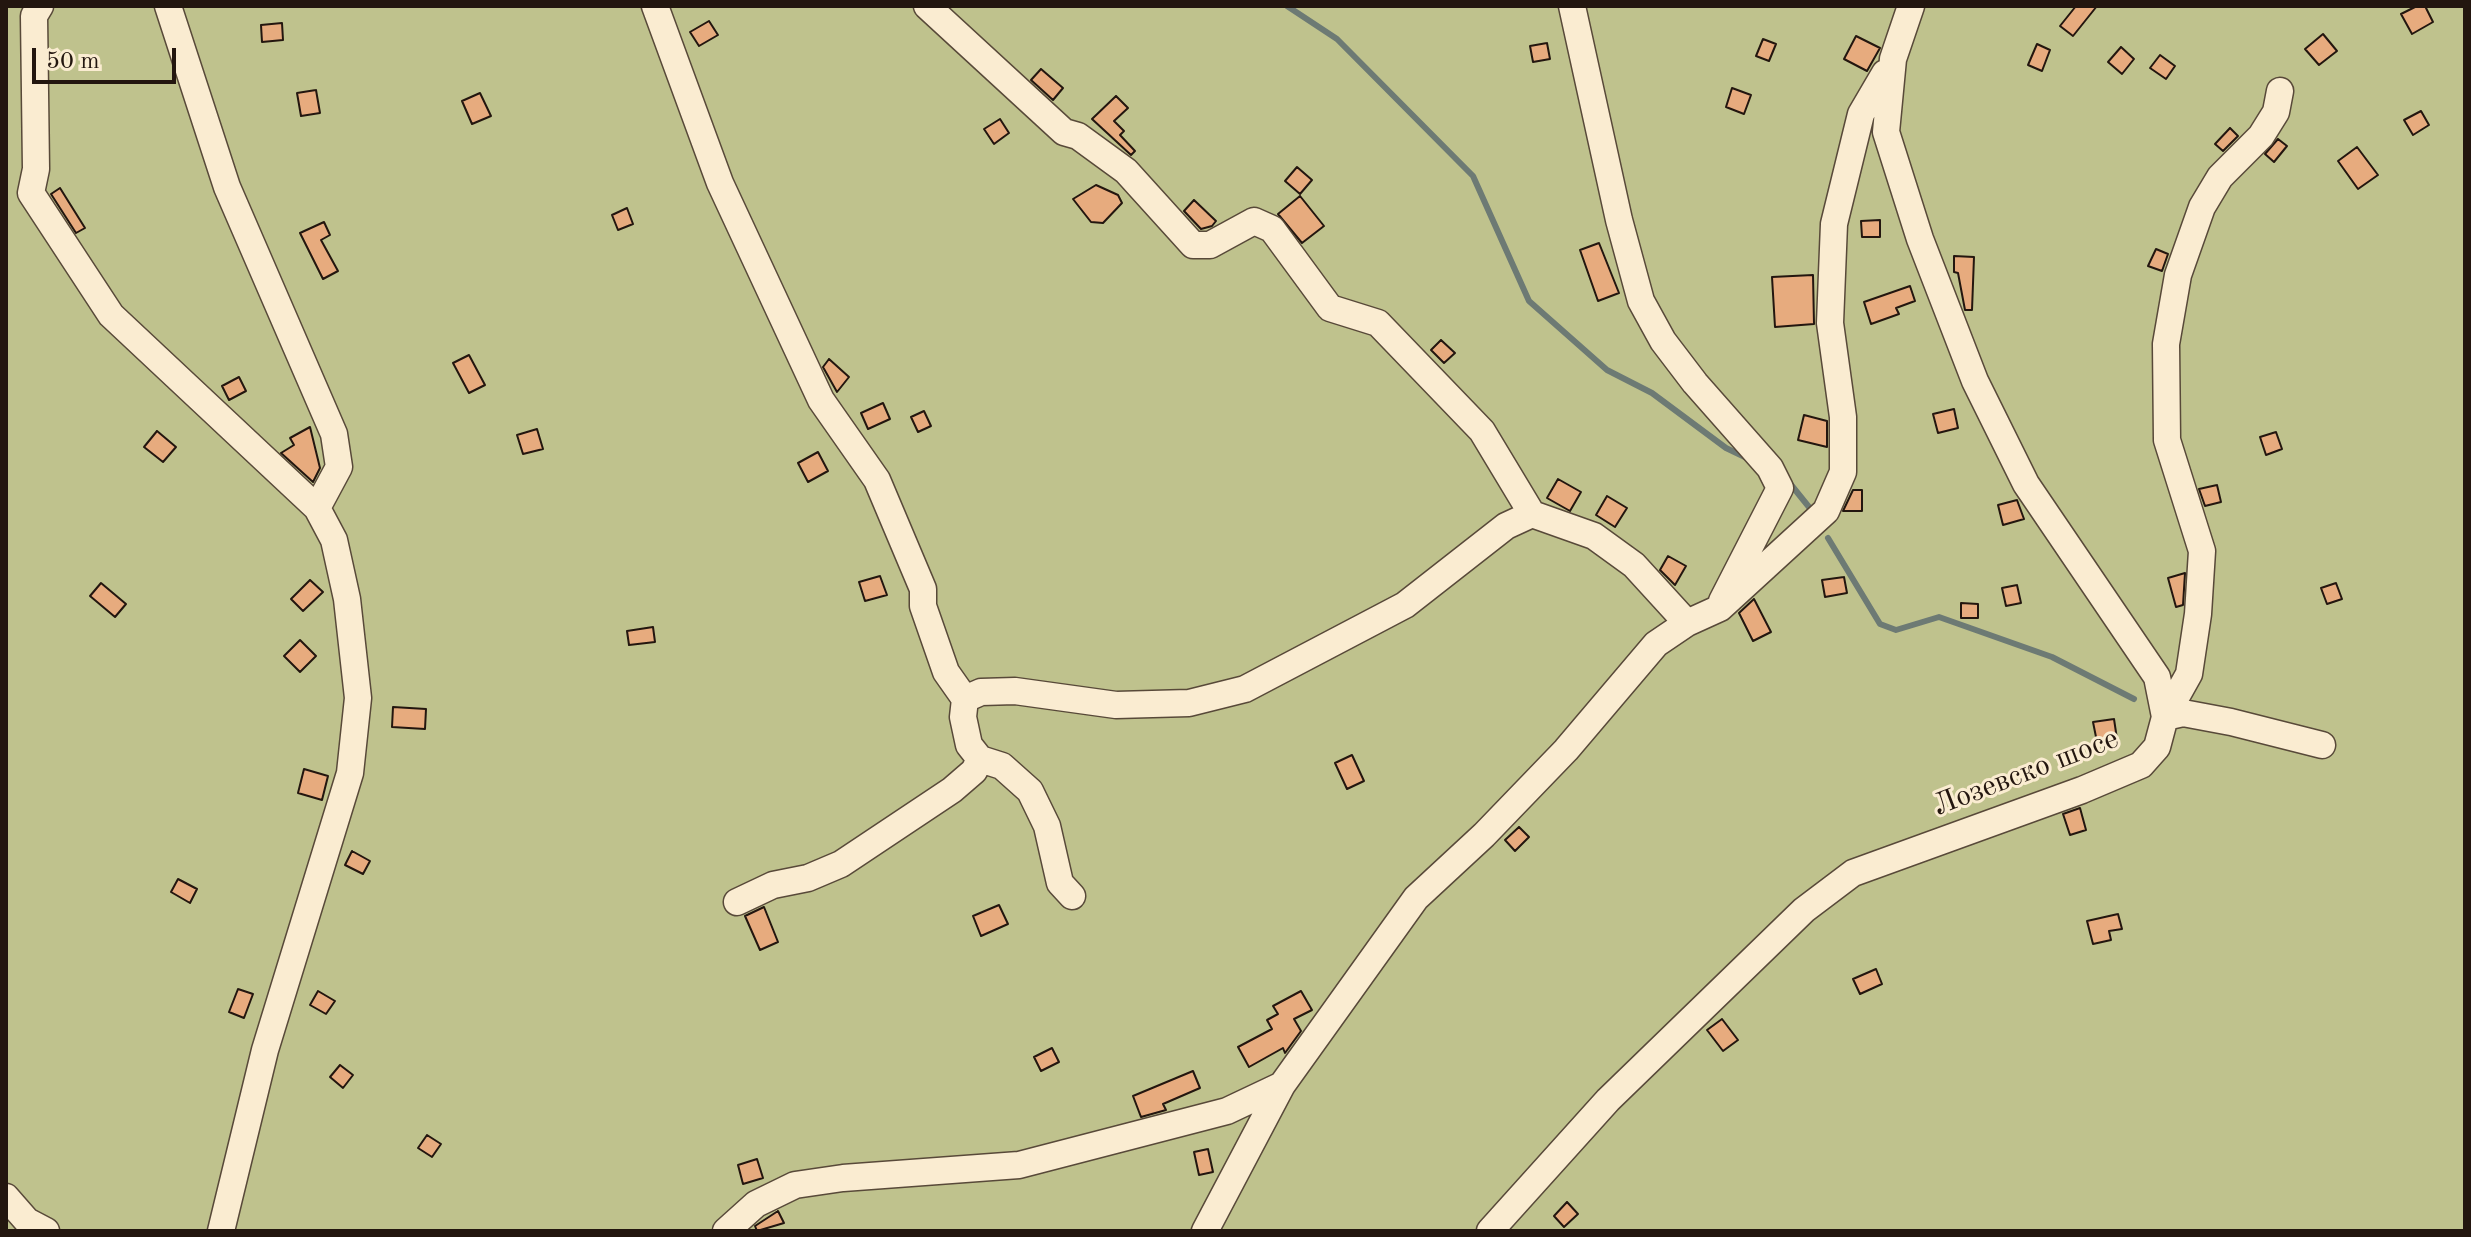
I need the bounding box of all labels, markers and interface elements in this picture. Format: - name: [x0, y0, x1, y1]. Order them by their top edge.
- scale bar: [36, 32, 180, 82]
- text: 50 m: [46, 50, 100, 74]
- street label: Лозевско шосе: [1928, 721, 2124, 825]

